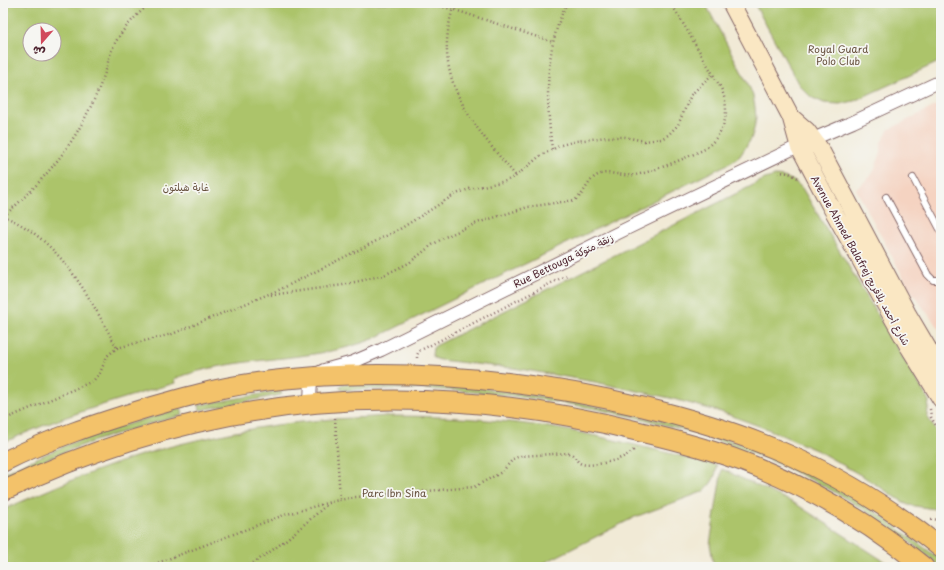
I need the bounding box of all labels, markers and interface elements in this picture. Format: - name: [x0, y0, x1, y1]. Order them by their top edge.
- north arrow: [22, 22, 62, 62]
- park label: Royal Guard Polo Club: [808, 41, 868, 68]
- text: ش: [30, 42, 47, 62]
- street label: Avenue Ahmed Balafrej شارع أحمد بلافريج: [807, 172, 914, 348]
- park label: غابة هيلتون: [163, 179, 209, 194]
- street label: Rue Bettouga زنقة متوكة: [511, 229, 616, 291]
- park label: Parc Ibn Sina: [362, 485, 427, 500]

